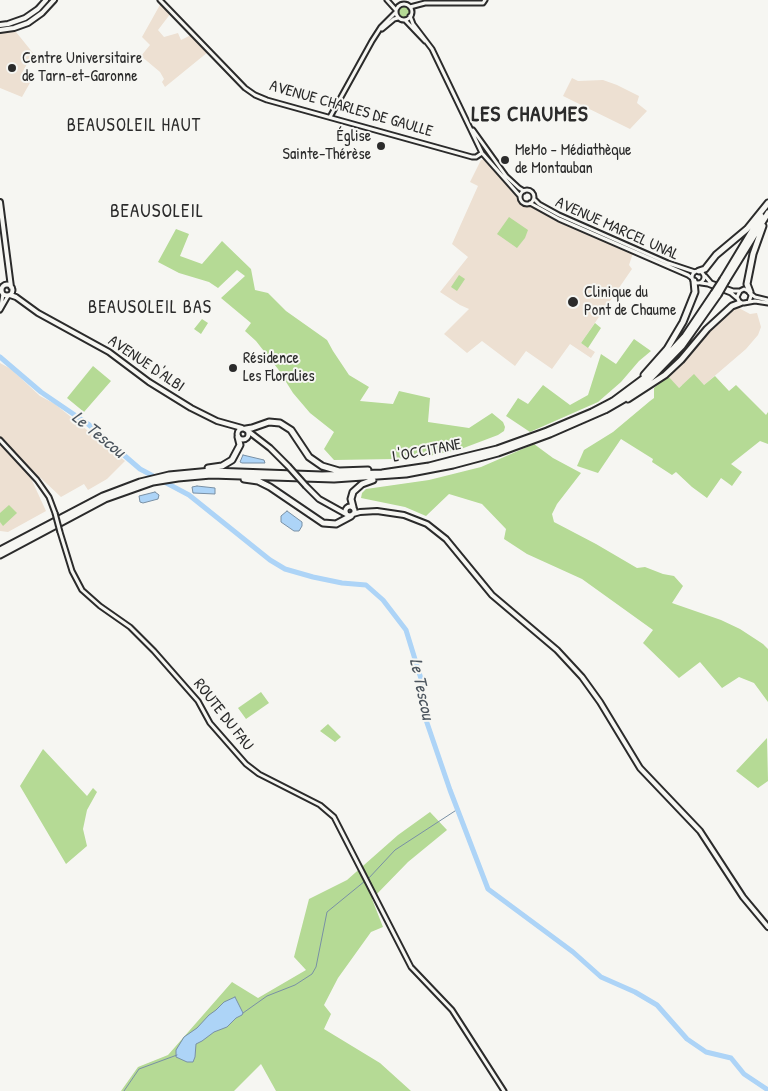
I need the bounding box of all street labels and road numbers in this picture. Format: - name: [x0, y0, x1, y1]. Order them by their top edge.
- street label: AVENUE CHARLES DE GAULLE: [267, 76, 435, 142]
- street label: AVENUE MARCEL UNAL: [552, 193, 682, 265]
- street label: AVENUE D'ALBI: [104, 331, 188, 397]
- street label: L'OCCITANE: [391, 435, 463, 467]
- street label: ROUTE DU FAU: [189, 675, 257, 755]

